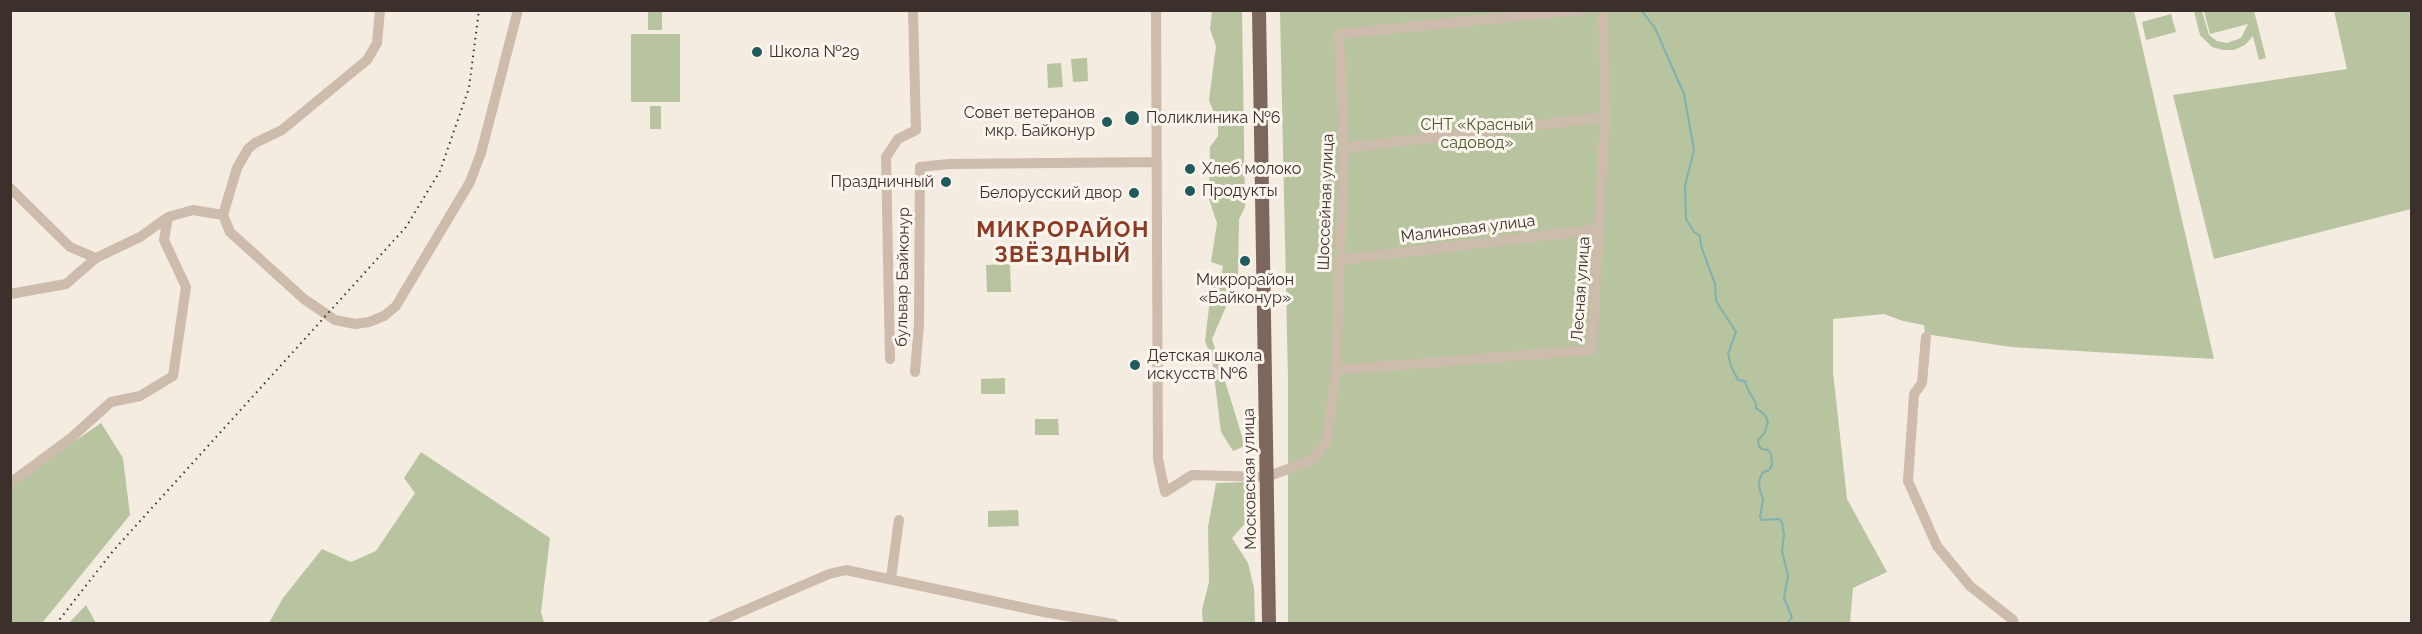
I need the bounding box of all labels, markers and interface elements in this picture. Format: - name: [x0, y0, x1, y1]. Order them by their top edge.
- place label: Школа №29: [769, 42, 859, 62]
- marker: Школа №29: [750, 45, 764, 59]
- place label: Совет ветеранов мкр. Байконур: [964, 103, 1095, 141]
- place label: Поликлиника №6: [1146, 108, 1280, 128]
- marker: Поликлиника №6: [1123, 109, 1141, 127]
- marker: Совет ветеранов мкр. Байконур: [1100, 115, 1114, 129]
- park label: СНТ «Красный садовод»: [1421, 115, 1533, 153]
- street label: Шоссейная улица: [1314, 133, 1338, 271]
- place label: Хлеб молоко: [1202, 159, 1301, 179]
- marker: Хлеб молоко: [1183, 162, 1197, 176]
- place label: Праздничный: [831, 172, 934, 192]
- marker: Праздничный: [939, 175, 953, 189]
- place label: Продукты: [1202, 181, 1278, 201]
- place label: Белорусский двор: [979, 183, 1122, 203]
- marker: Продукты: [1183, 184, 1197, 198]
- marker: Белорусский двор: [1127, 186, 1141, 200]
- street label: бульвар Байконур: [892, 207, 914, 347]
- street label: Малиновая улица: [1400, 211, 1536, 247]
- district label: МИКРОРАЙОН ЗВЁЗДНЫЙ: [976, 217, 1150, 268]
- street label: Лесная улица: [1568, 236, 1594, 342]
- marker: Микрорайон «Байконур»: [1238, 254, 1252, 268]
- place label: Микрорайон «Байконур»: [1196, 270, 1294, 308]
- place label: Детская школа искусств №6: [1147, 346, 1262, 384]
- marker: Детская школа искусств №6: [1128, 358, 1142, 372]
- street label: Московская улица: [1239, 408, 1261, 550]

